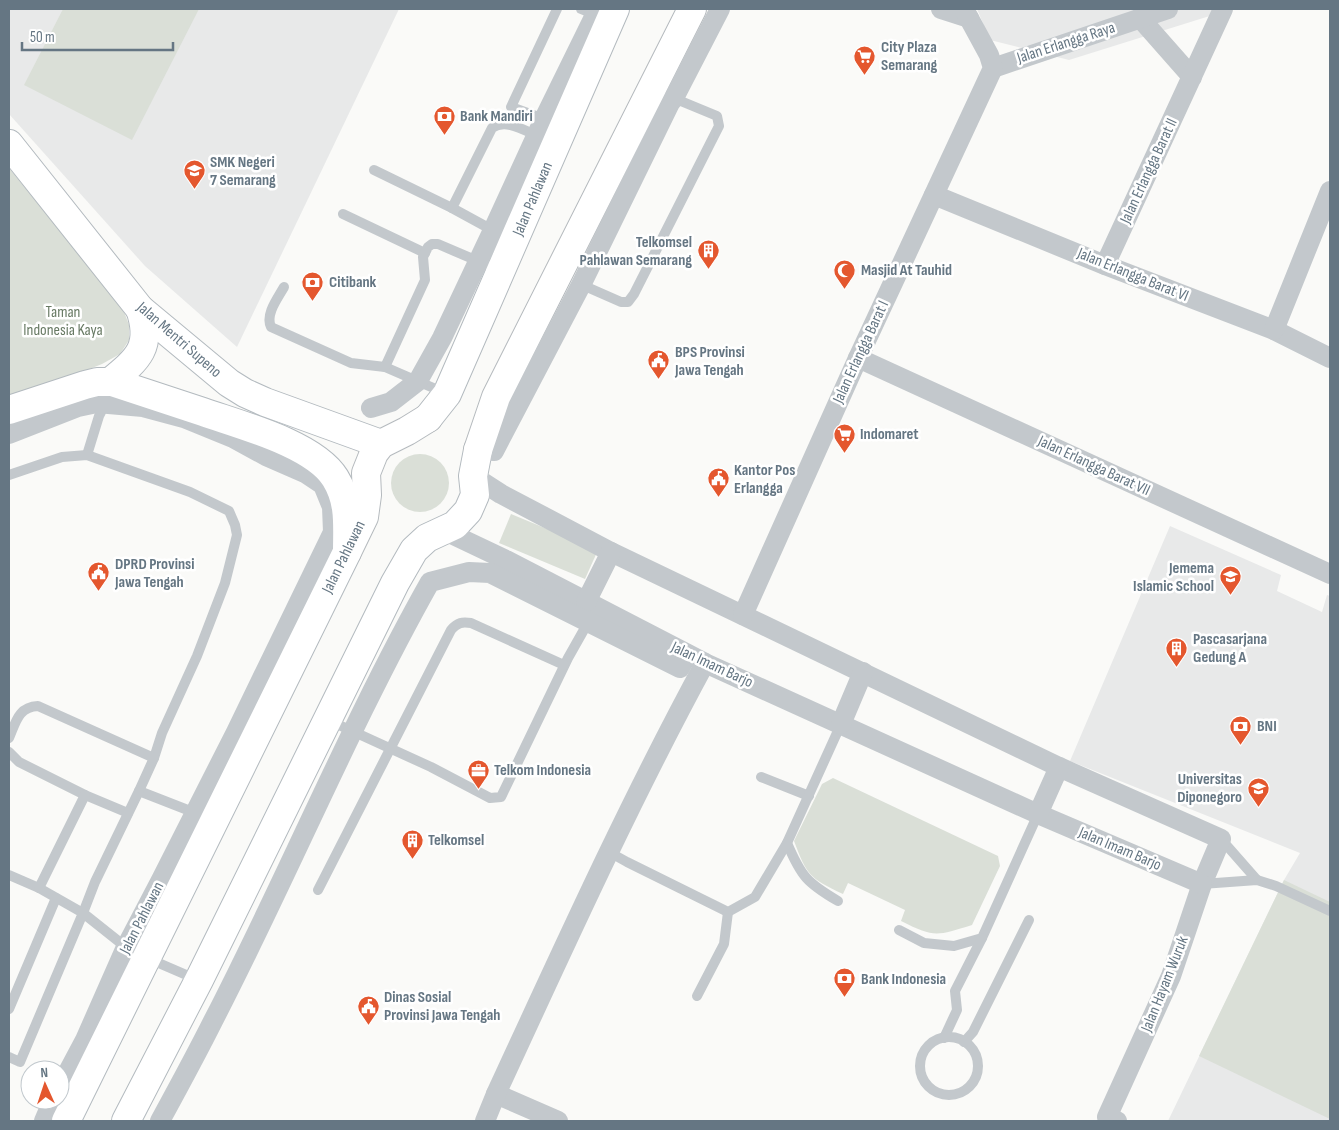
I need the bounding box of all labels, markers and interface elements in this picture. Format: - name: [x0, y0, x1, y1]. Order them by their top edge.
- street label: Jalan Erlangga Raya: [1014, 18, 1117, 68]
- scale bar: [22, 20, 174, 52]
- text: 50 m: [30, 28, 55, 47]
- place label: City Plaza Semarang: [881, 38, 938, 75]
- supermarket icon: City Plaza Semarang: [853, 44, 877, 75]
- bank icon: Bank Mandiri: [432, 104, 456, 135]
- place label: Bank Mandiri: [460, 107, 533, 126]
- street label: Jalan Erlangga Barat II: [1116, 115, 1182, 228]
- place label: SMK Negeri 7 Semarang: [210, 153, 276, 190]
- school or university icon: SMK Negeri 7 Semarang: [182, 159, 206, 190]
- street label: Jalan Pahlawan: [509, 159, 557, 240]
- place label: Telkomsel Pahlawan Semarang: [580, 233, 692, 270]
- building icon: Telkomsel Pahlawan Semarang: [696, 239, 720, 270]
- street label: Jalan Erlangga Barat VI: [1074, 244, 1191, 306]
- mosque icon: Masjid At Tauhid: [833, 258, 857, 289]
- place label: Masjid At Tauhid: [861, 261, 952, 280]
- bank icon: Citibank: [301, 270, 325, 301]
- place label: Citibank: [329, 273, 377, 292]
- street label: Jalan Mentri Supeno: [132, 297, 225, 382]
- street label: Jalan Erlangga Barat I: [829, 298, 893, 407]
- park label: Taman Indonesia Kaya: [23, 303, 103, 340]
- place label: BPS Provinsi Jawa Tengah: [674, 343, 745, 380]
- public building icon: BPS Provinsi Jawa Tengah: [647, 349, 671, 380]
- supermarket icon: Indomaret: [832, 422, 856, 453]
- place label: Indomaret: [860, 425, 919, 444]
- street label: Jalan Erlangga Barat VII: [1034, 431, 1153, 500]
- place label: Kantor Pos Erlangga: [734, 461, 795, 498]
- public building icon: Kantor Pos Erlangga: [706, 467, 730, 498]
- street label: Jalan Pahlawan: [318, 518, 370, 597]
- place label: DPRD Provinsi Jawa Tengah: [114, 555, 194, 592]
- place label: Jemema Islamic School: [1133, 559, 1214, 596]
- public building icon: DPRD Provinsi Jawa Tengah: [87, 561, 111, 592]
- school or university icon: Jemema Islamic School: [1218, 565, 1242, 596]
- place label: Pascasarjana Gedung A: [1193, 630, 1267, 667]
- building icon: Pascasarjana Gedung A: [1165, 636, 1189, 667]
- street label: Jalan Imam Barjo: [667, 637, 756, 692]
- bank icon: BNI: [1229, 714, 1253, 745]
- place label: BNI: [1257, 717, 1277, 736]
- office icon: Telkom Indonesia: [466, 758, 490, 789]
- place label: Telkom Indonesia: [494, 761, 591, 780]
- place label: Universitas Diponegoro: [1177, 770, 1242, 807]
- school or university icon: Universitas Diponegoro: [1246, 776, 1270, 807]
- street label: Jalan Imam Barjo: [1075, 823, 1164, 875]
- building icon: Telkomsel: [400, 828, 424, 859]
- place label: Telkomsel: [428, 831, 484, 850]
- street label: Jalan Pahlawan: [115, 879, 168, 958]
- street label: Jalan Hayam Wuruk: [1137, 933, 1193, 1035]
- bank icon: Bank Indonesia: [833, 967, 857, 998]
- place label: Bank Indonesia: [861, 970, 946, 989]
- place label: Dinas Sosial Provinsi Jawa Tengah: [384, 988, 500, 1025]
- public building icon: Dinas Sosial Provinsi Jawa Tengah: [356, 994, 380, 1025]
- north arrow: [20, 1060, 70, 1110]
- text: N: [40, 1064, 49, 1081]

